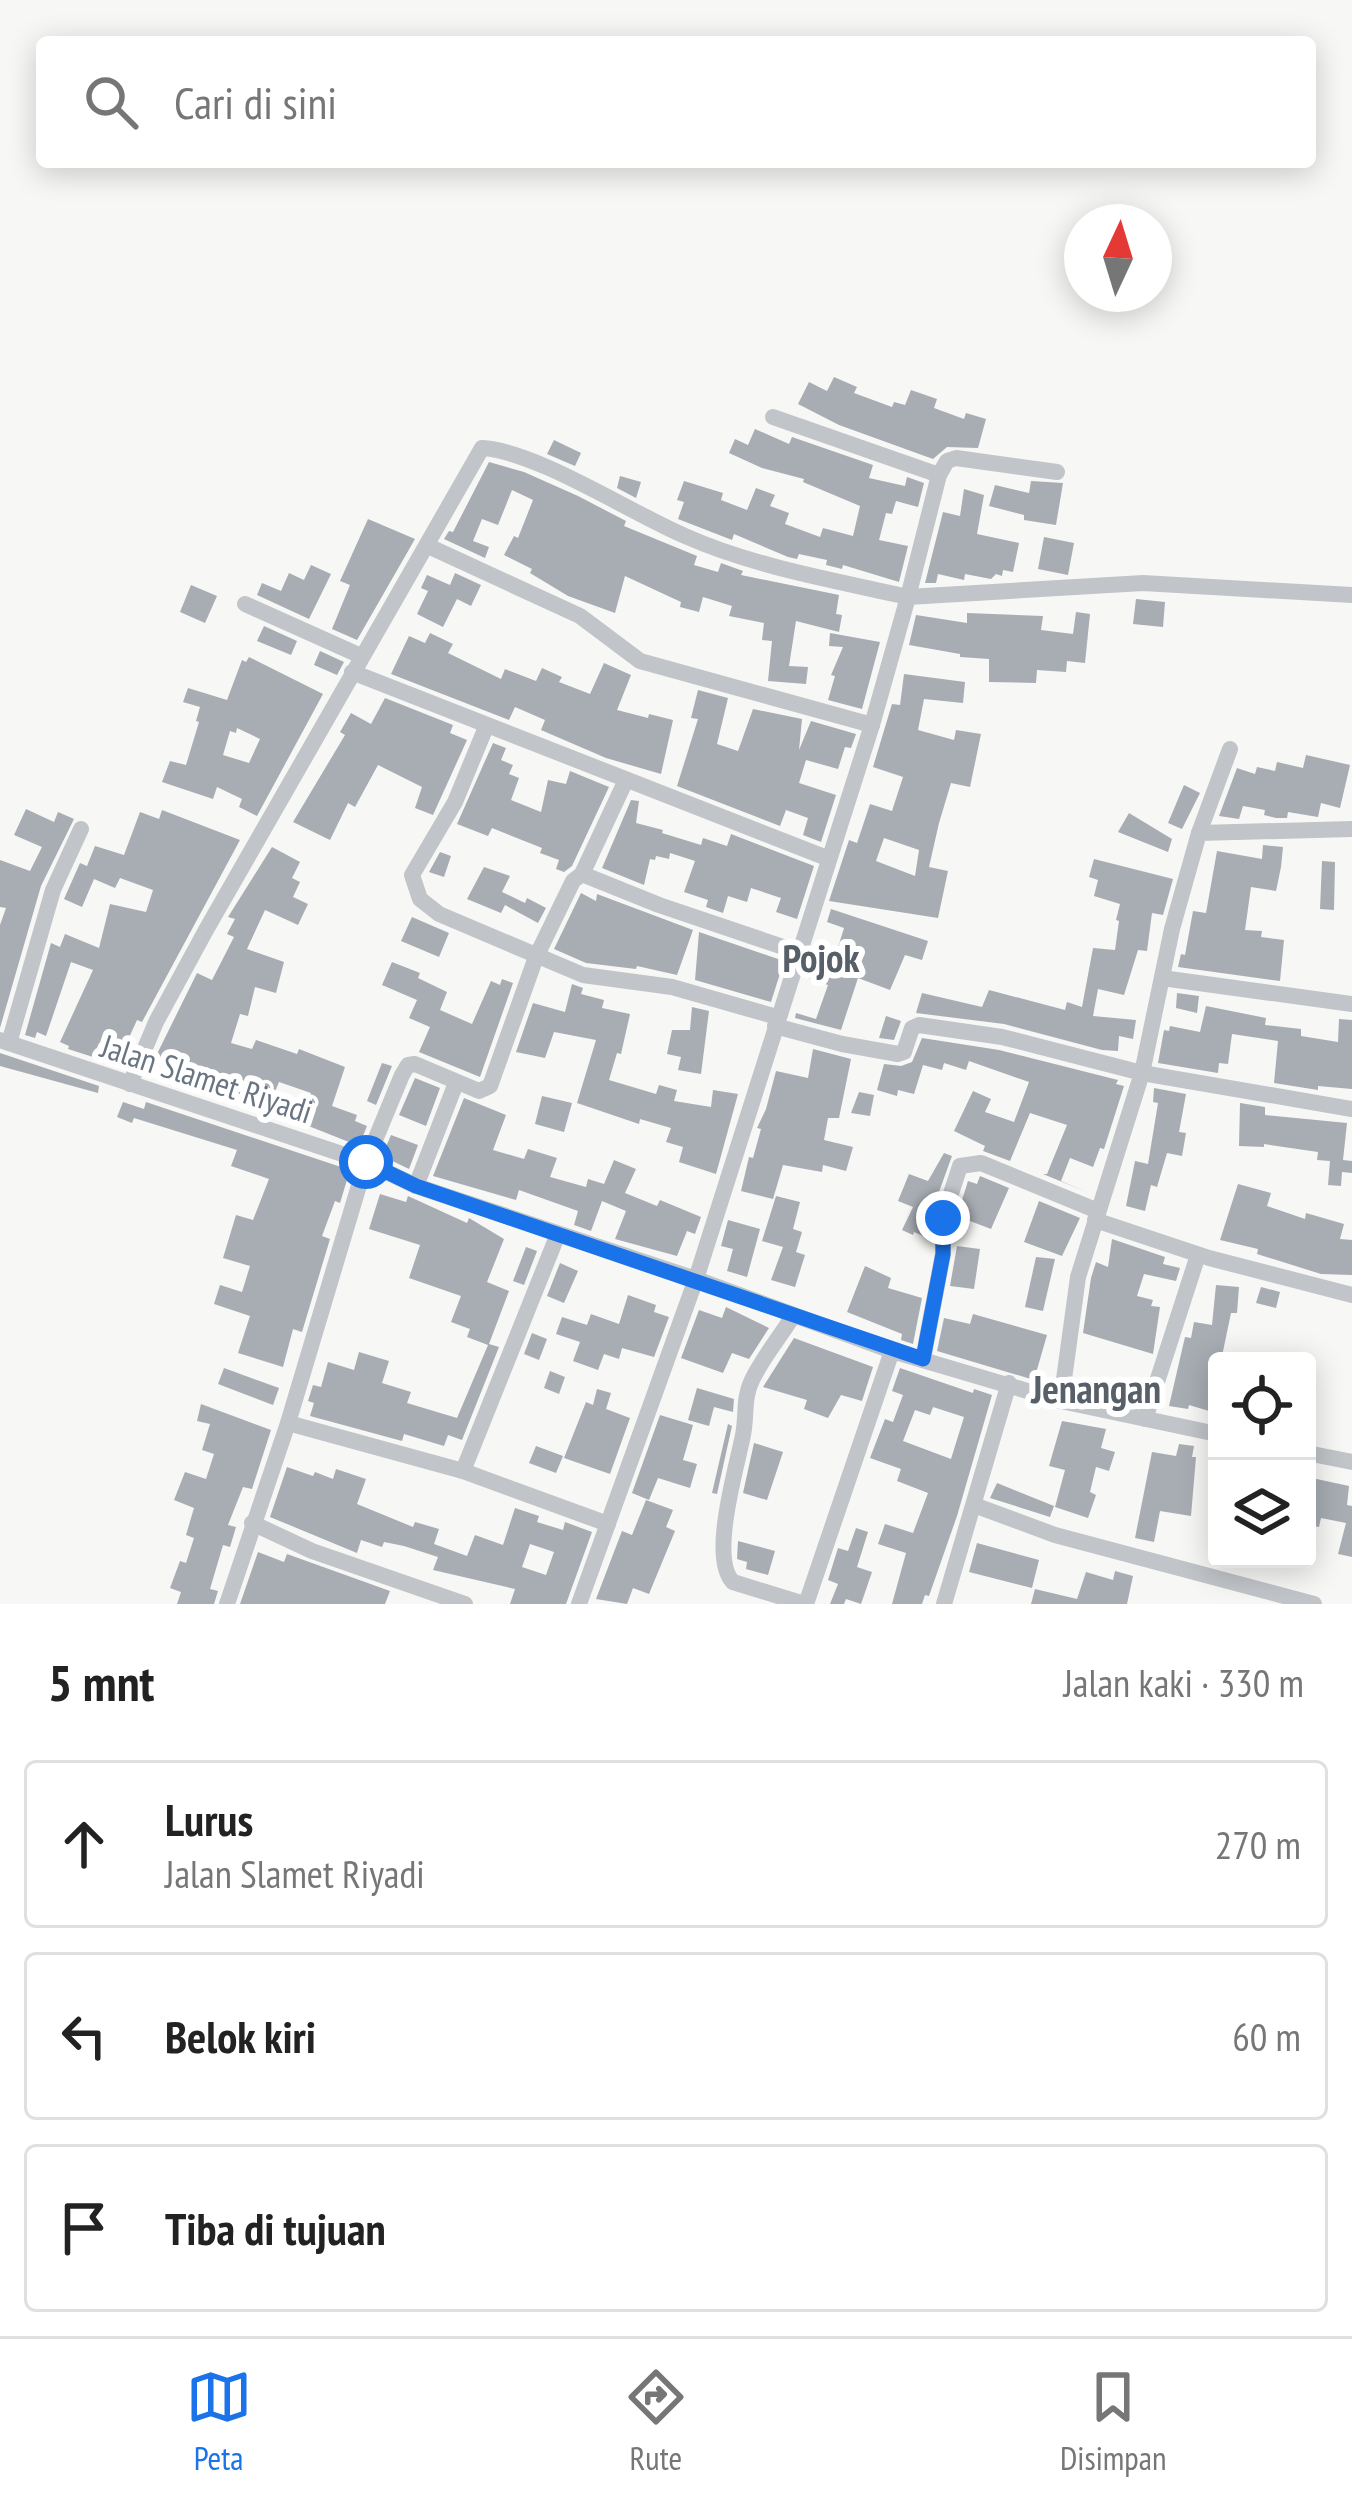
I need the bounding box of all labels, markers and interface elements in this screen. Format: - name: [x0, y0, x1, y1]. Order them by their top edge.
- search box: [36, 36, 1316, 168]
- icon: search: [78, 69, 144, 135]
- text: Cari di sini: [174, 73, 337, 131]
- north arrow: [1064, 204, 1172, 312]
- district label: Pojok: [783, 932, 860, 983]
- street label: Jalan Slamet Riyadi: [95, 1023, 318, 1132]
- route start: [339, 1135, 393, 1189]
- route end: [916, 1191, 970, 1245]
- map controls: [1208, 1352, 1316, 1568]
- button: locate: [1208, 1352, 1316, 1460]
- district label: Jenangan: [1030, 1363, 1161, 1414]
- button: layers: [1208, 1460, 1316, 1568]
- text: 5 mnt: [48, 1649, 154, 1715]
- text: Jalan kaki · 330 m: [1063, 1657, 1304, 1708]
- text: Lurus: [165, 1790, 253, 1848]
- icon: ahead: [51, 1811, 117, 1877]
- text: 270 m: [1215, 1819, 1301, 1870]
- text: Jalan Slamet Riyadi: [165, 1848, 425, 1899]
- icon: left: [51, 2003, 117, 2069]
- text: Belok kiri: [165, 2007, 316, 2065]
- text: 60 m: [1232, 2011, 1301, 2062]
- icon: arrive: [51, 2195, 117, 2261]
- text: Tiba di tujuan: [165, 2199, 386, 2257]
- tab: Peta: [186, 2364, 252, 2479]
- tab: Rute: [623, 2364, 689, 2479]
- tab: Disimpan: [1060, 2364, 1166, 2479]

